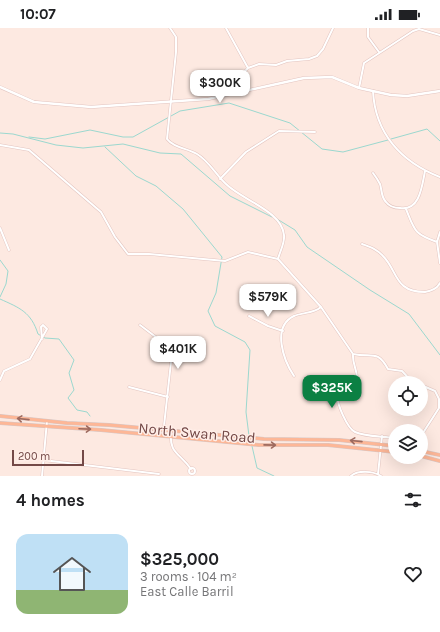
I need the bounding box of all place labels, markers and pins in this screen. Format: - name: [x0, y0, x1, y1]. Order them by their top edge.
- pin: $300K: [192, 70, 248, 104]
- pin: $579K: [240, 284, 296, 318]
- pin: $401K: [150, 336, 206, 370]
- pin: $325K: [304, 375, 360, 409]

